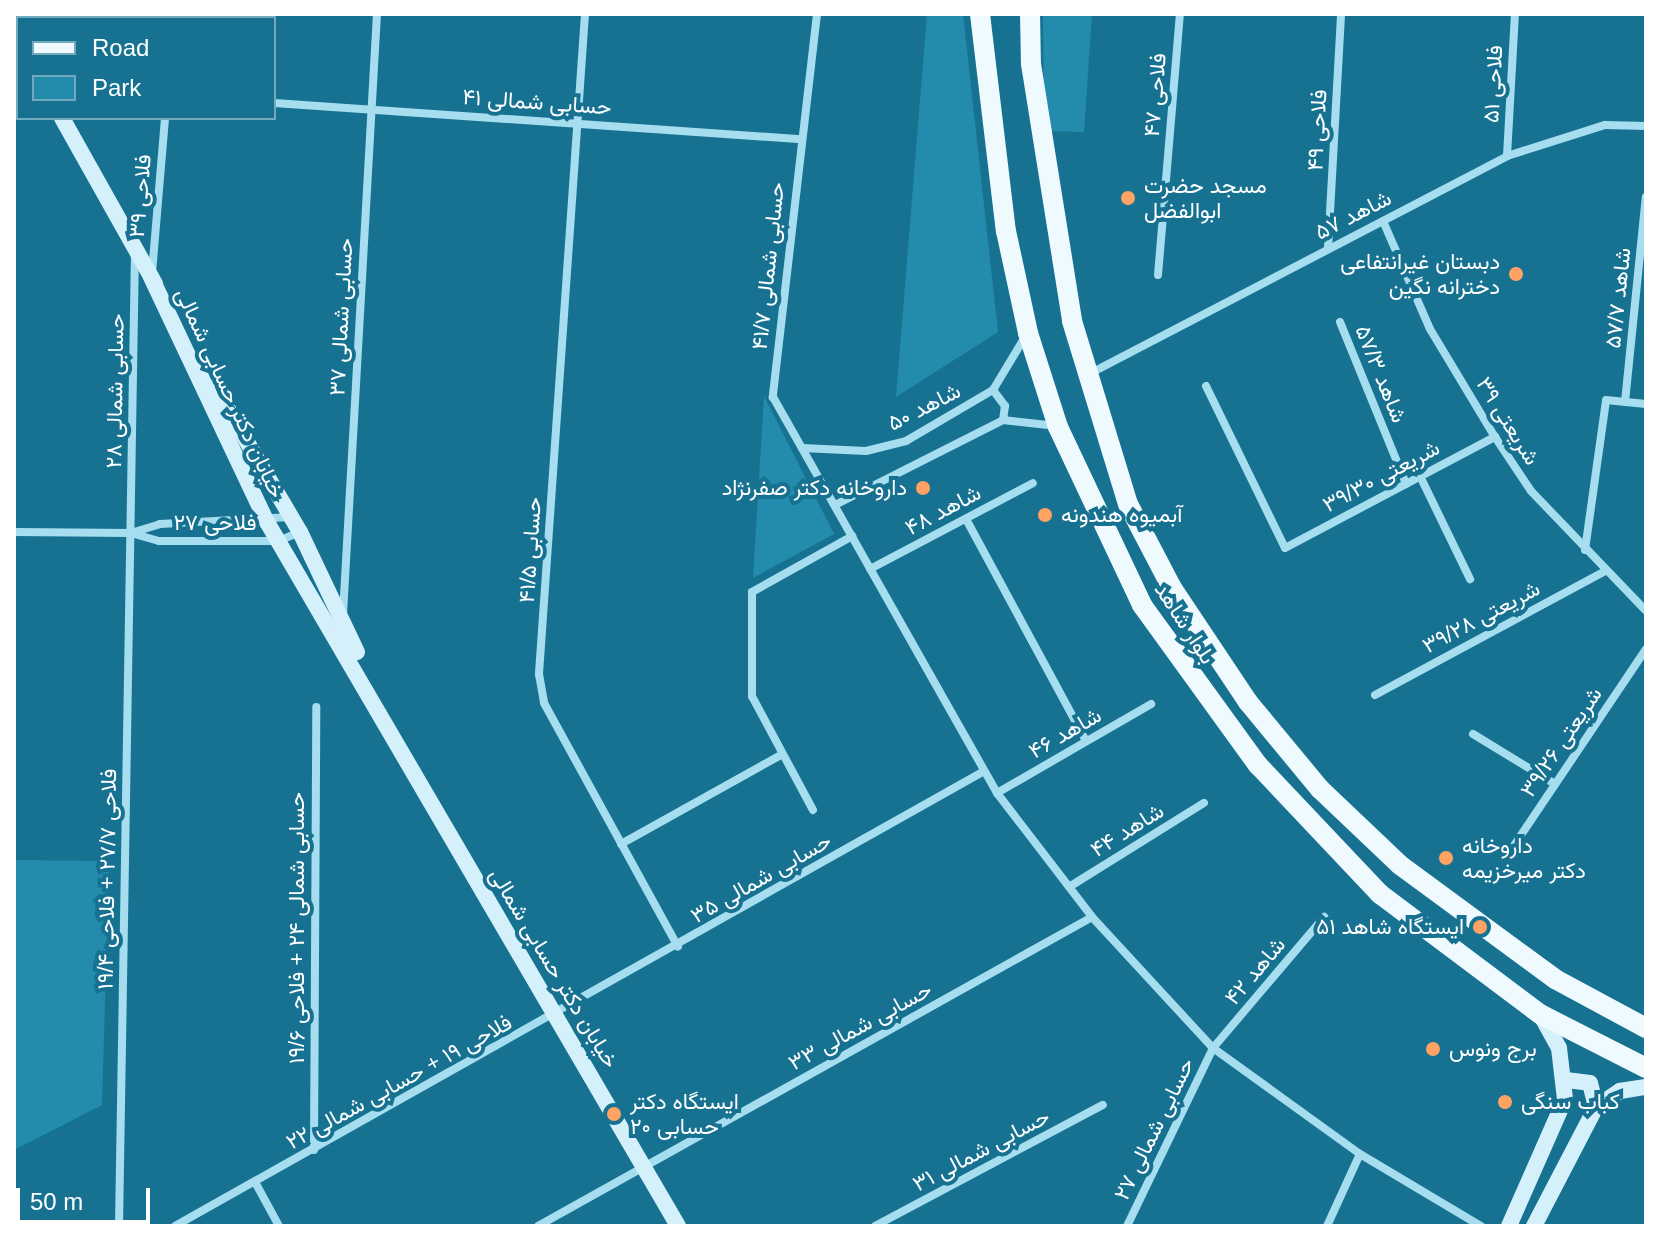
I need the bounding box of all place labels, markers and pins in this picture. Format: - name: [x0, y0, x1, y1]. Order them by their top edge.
- place label: مسجد حضرت ابوالفضل: [1144, 172, 1267, 224]
- marker: مسجد حضرت ابوالفضل: [1119, 189, 1137, 207]
- place label: دبستان غیرانتفاعی دخترانه نگین: [1340, 248, 1500, 300]
- marker: دبستان غیرانتفاعی دخترانه نگین: [1507, 265, 1525, 283]
- place label: داروخانه دکتر صفرنژاد: [722, 475, 907, 501]
- marker: داروخانه دکتر صفرنژاد: [914, 479, 932, 497]
- place label: آبمیوه هندونه: [1061, 502, 1182, 528]
- marker: آبمیوه هندونه: [1036, 506, 1054, 524]
- place label: داروخانه دکتر میرخزیمه: [1462, 832, 1586, 884]
- marker: داروخانه دکتر میرخزیمه: [1437, 849, 1455, 867]
- place label: ایستگاه شاهد ۵۱: [1316, 914, 1464, 940]
- marker: ایستگاه شاهد ۵۱: [1471, 918, 1489, 936]
- place label: برج ونوس: [1449, 1036, 1537, 1062]
- marker: برج ونوس: [1424, 1040, 1442, 1058]
- place label: ایستگاه دکتر حسابی ۲۰: [630, 1088, 739, 1140]
- place label: کباب سنگی: [1521, 1089, 1620, 1115]
- marker: کباب سنگی: [1496, 1093, 1514, 1111]
- marker: ایستگاه دکتر حسابی ۲۰: [605, 1105, 623, 1123]

